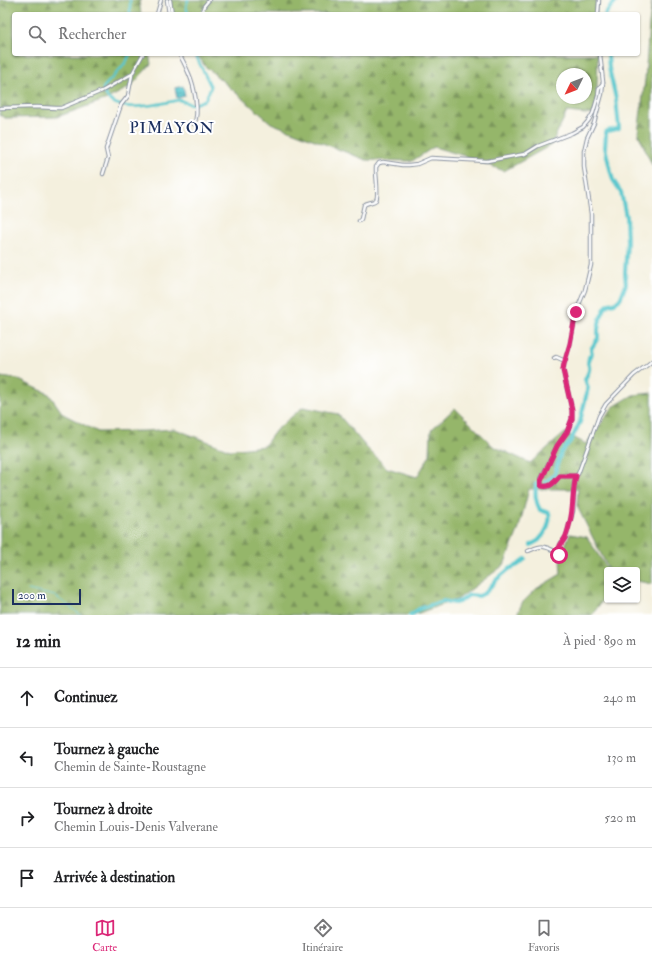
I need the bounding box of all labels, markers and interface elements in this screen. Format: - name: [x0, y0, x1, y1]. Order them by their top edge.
- search box: [12, 12, 640, 56]
- icon: search: [26, 23, 48, 45]
- text: Rechercher: [58, 25, 126, 44]
- north arrow: [556, 68, 592, 104]
- district label: PIMAYON: [129, 118, 215, 138]
- route end: [567, 303, 585, 321]
- route start: [550, 546, 568, 564]
- map controls: [604, 567, 640, 603]
- button: layers: [604, 567, 640, 603]
- scale bar: [12, 587, 81, 606]
- text: 200 m: [18, 589, 46, 602]
- text: 12 min: [16, 631, 61, 652]
- text: À pied · 890 m: [563, 633, 636, 649]
- icon: ahead: [16, 687, 38, 709]
- text: Continuez: [54, 688, 118, 707]
- text: 240 m: [603, 690, 636, 706]
- text: Tournez à gauche: [54, 740, 159, 759]
- icon: left: [16, 747, 38, 769]
- text: 130 m: [607, 750, 636, 766]
- text: Chemin de Sainte-Roustagne: [54, 759, 206, 775]
- text: Tournez à droite: [54, 800, 153, 819]
- icon: right: [16, 807, 38, 829]
- text: 520 m: [604, 810, 636, 826]
- text: Chemin Louis-Denis Valverane: [54, 819, 218, 835]
- icon: arrive: [16, 867, 38, 889]
- text: Arrivée à destination: [54, 868, 175, 887]
- tab: Carte: [92, 917, 117, 954]
- tab: Itinéraire: [302, 917, 343, 954]
- tab: Favoris: [528, 917, 560, 954]

